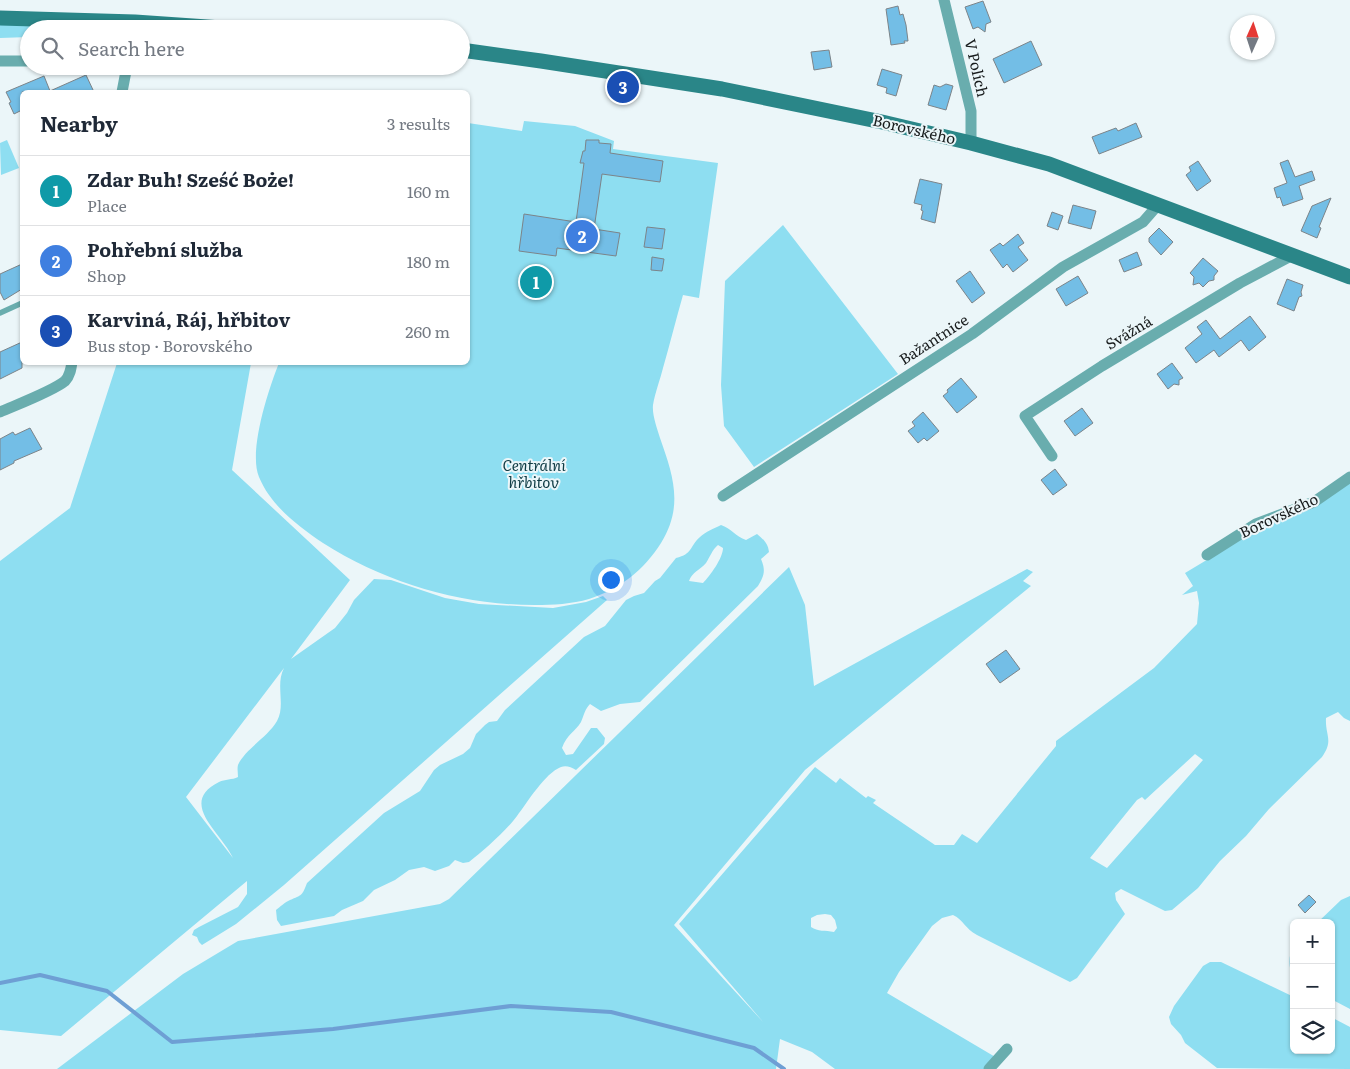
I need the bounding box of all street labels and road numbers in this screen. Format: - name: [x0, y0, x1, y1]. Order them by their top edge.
- street label: V Polích: [960, 36, 995, 99]
- street label: Borovského: [871, 108, 958, 149]
- street label: Bažantnice: [894, 308, 973, 370]
- street label: Svážná: [1101, 308, 1157, 355]
- street label: Borovského: [1235, 486, 1322, 543]

